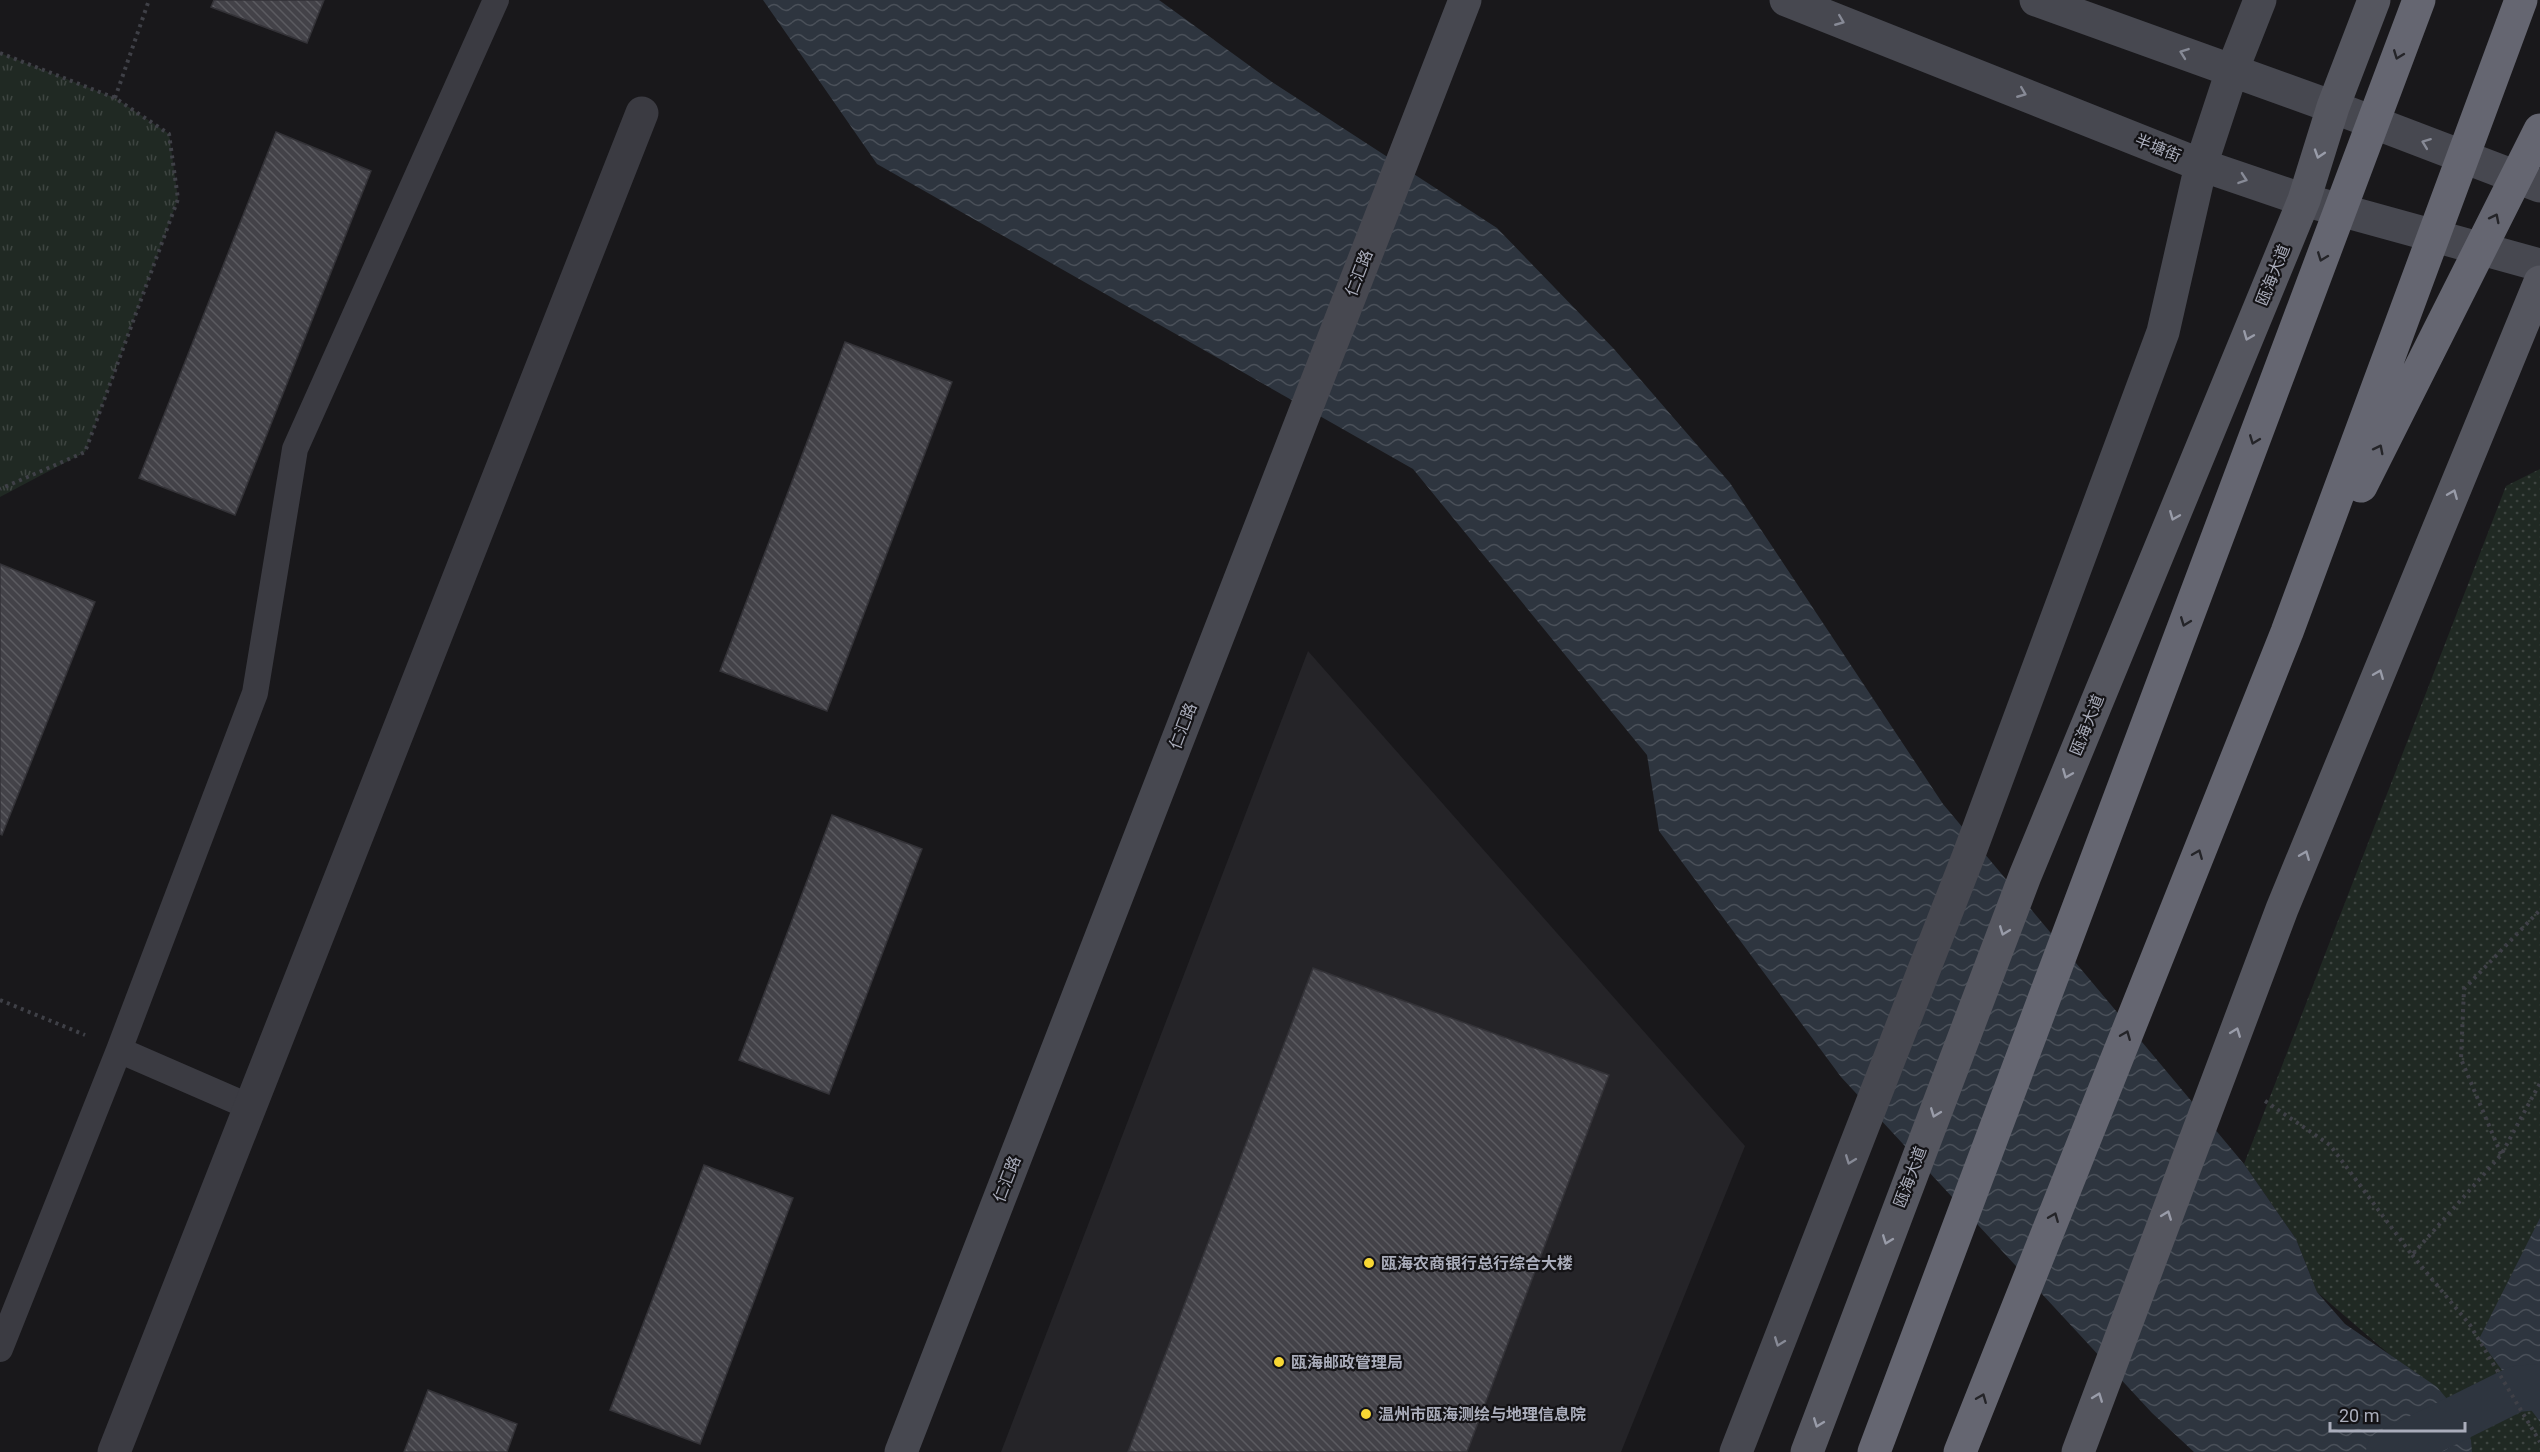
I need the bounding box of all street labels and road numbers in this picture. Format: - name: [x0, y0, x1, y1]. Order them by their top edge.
- street label: 半塘街: [2132, 130, 2184, 166]
- street label: 瓯海大道: [2252, 242, 2294, 308]
- street label: 仁汇路: [1342, 247, 1376, 299]
- street label: 瓯海大道: [2066, 692, 2108, 758]
- street label: 仁汇路: [1166, 700, 1200, 752]
- street label: 瓯海大道: [1890, 1144, 1930, 1210]
- street label: 仁汇路: [990, 1153, 1024, 1205]

